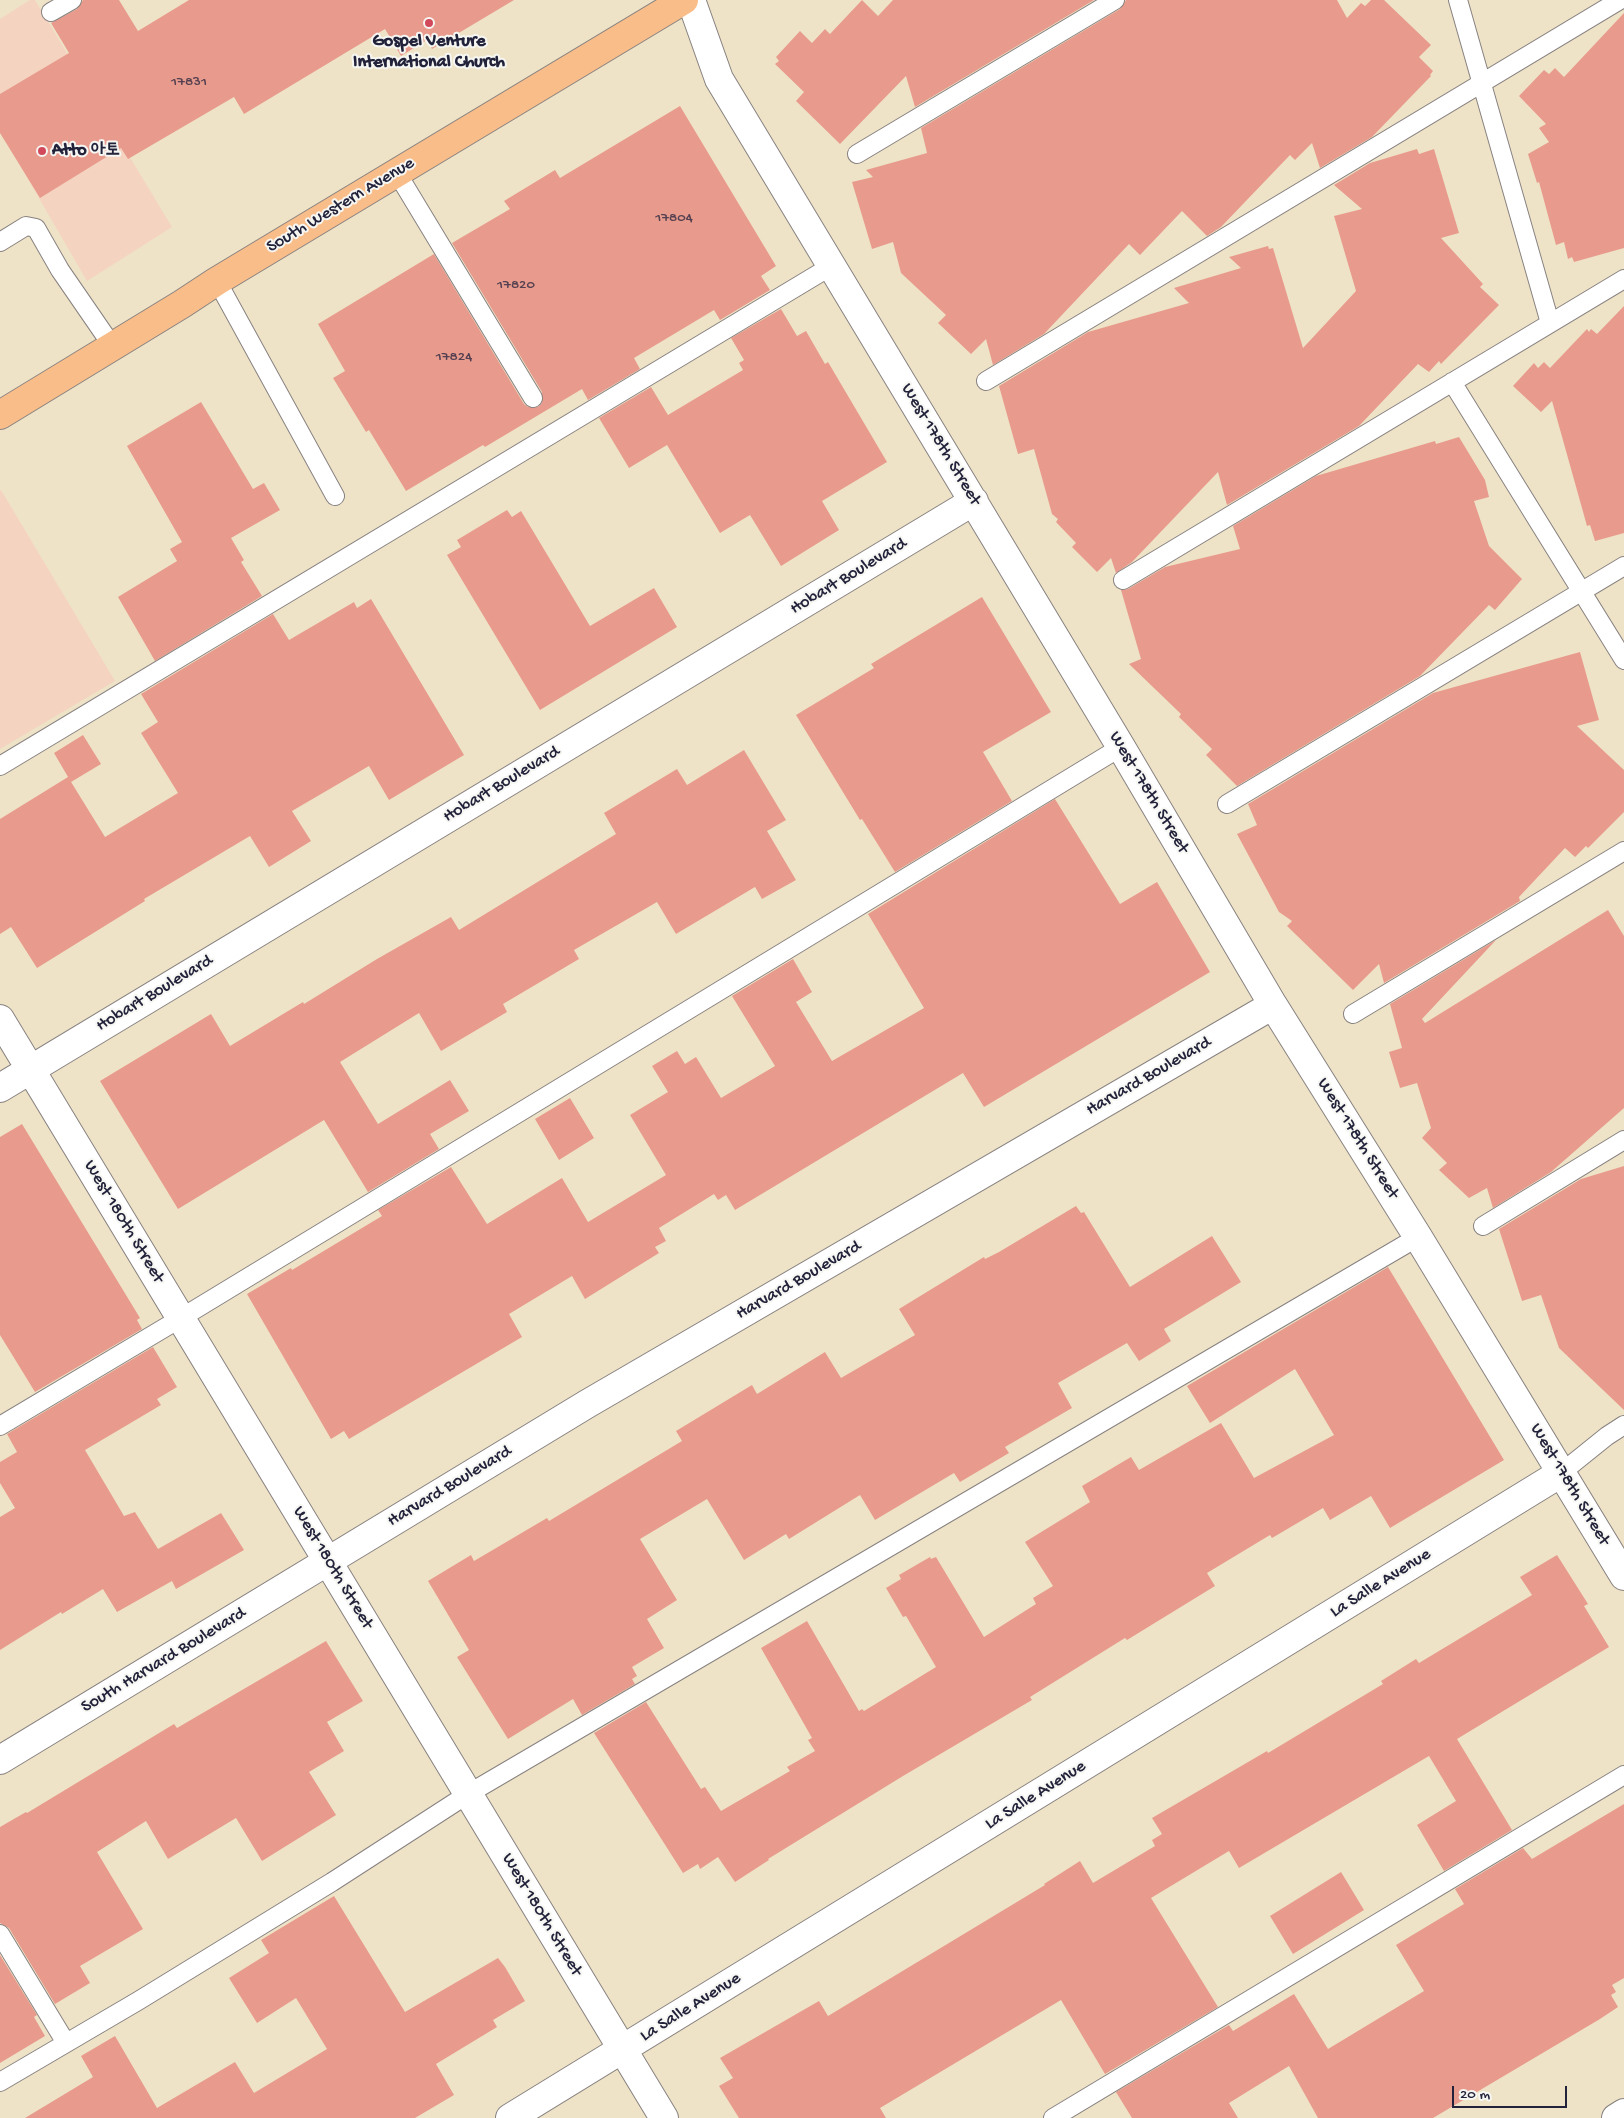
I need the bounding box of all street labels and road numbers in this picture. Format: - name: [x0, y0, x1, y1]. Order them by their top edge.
- street label: South Western Avenue: [263, 153, 419, 259]
- street label: West 178th Street: [895, 380, 985, 510]
- street label: Hobart Boulevard: [787, 534, 911, 620]
- street label: West 178th Street: [1103, 728, 1193, 858]
- street label: Hobart Boulevard: [440, 742, 564, 828]
- street label: Hobart Boulevard: [93, 951, 217, 1037]
- street label: Harvard Boulevard: [1083, 1032, 1215, 1122]
- street label: West 178th Street: [1311, 1075, 1403, 1203]
- street label: West 180th Street: [78, 1157, 168, 1287]
- street label: Harvard Boulevard: [733, 1236, 865, 1326]
- street label: West 178th Street: [1524, 1420, 1614, 1550]
- street label: Harvard Boulevard: [384, 1441, 516, 1533]
- street label: West 180th Street: [287, 1503, 377, 1633]
- street label: La Salle Avenue: [1327, 1544, 1435, 1624]
- street label: South Harvard Boulevard: [78, 1603, 250, 1719]
- street label: La Salle Avenue: [982, 1756, 1090, 1836]
- street label: West 180th Street: [496, 1850, 586, 1980]
- street label: La Salle Avenue: [637, 1968, 745, 2048]

